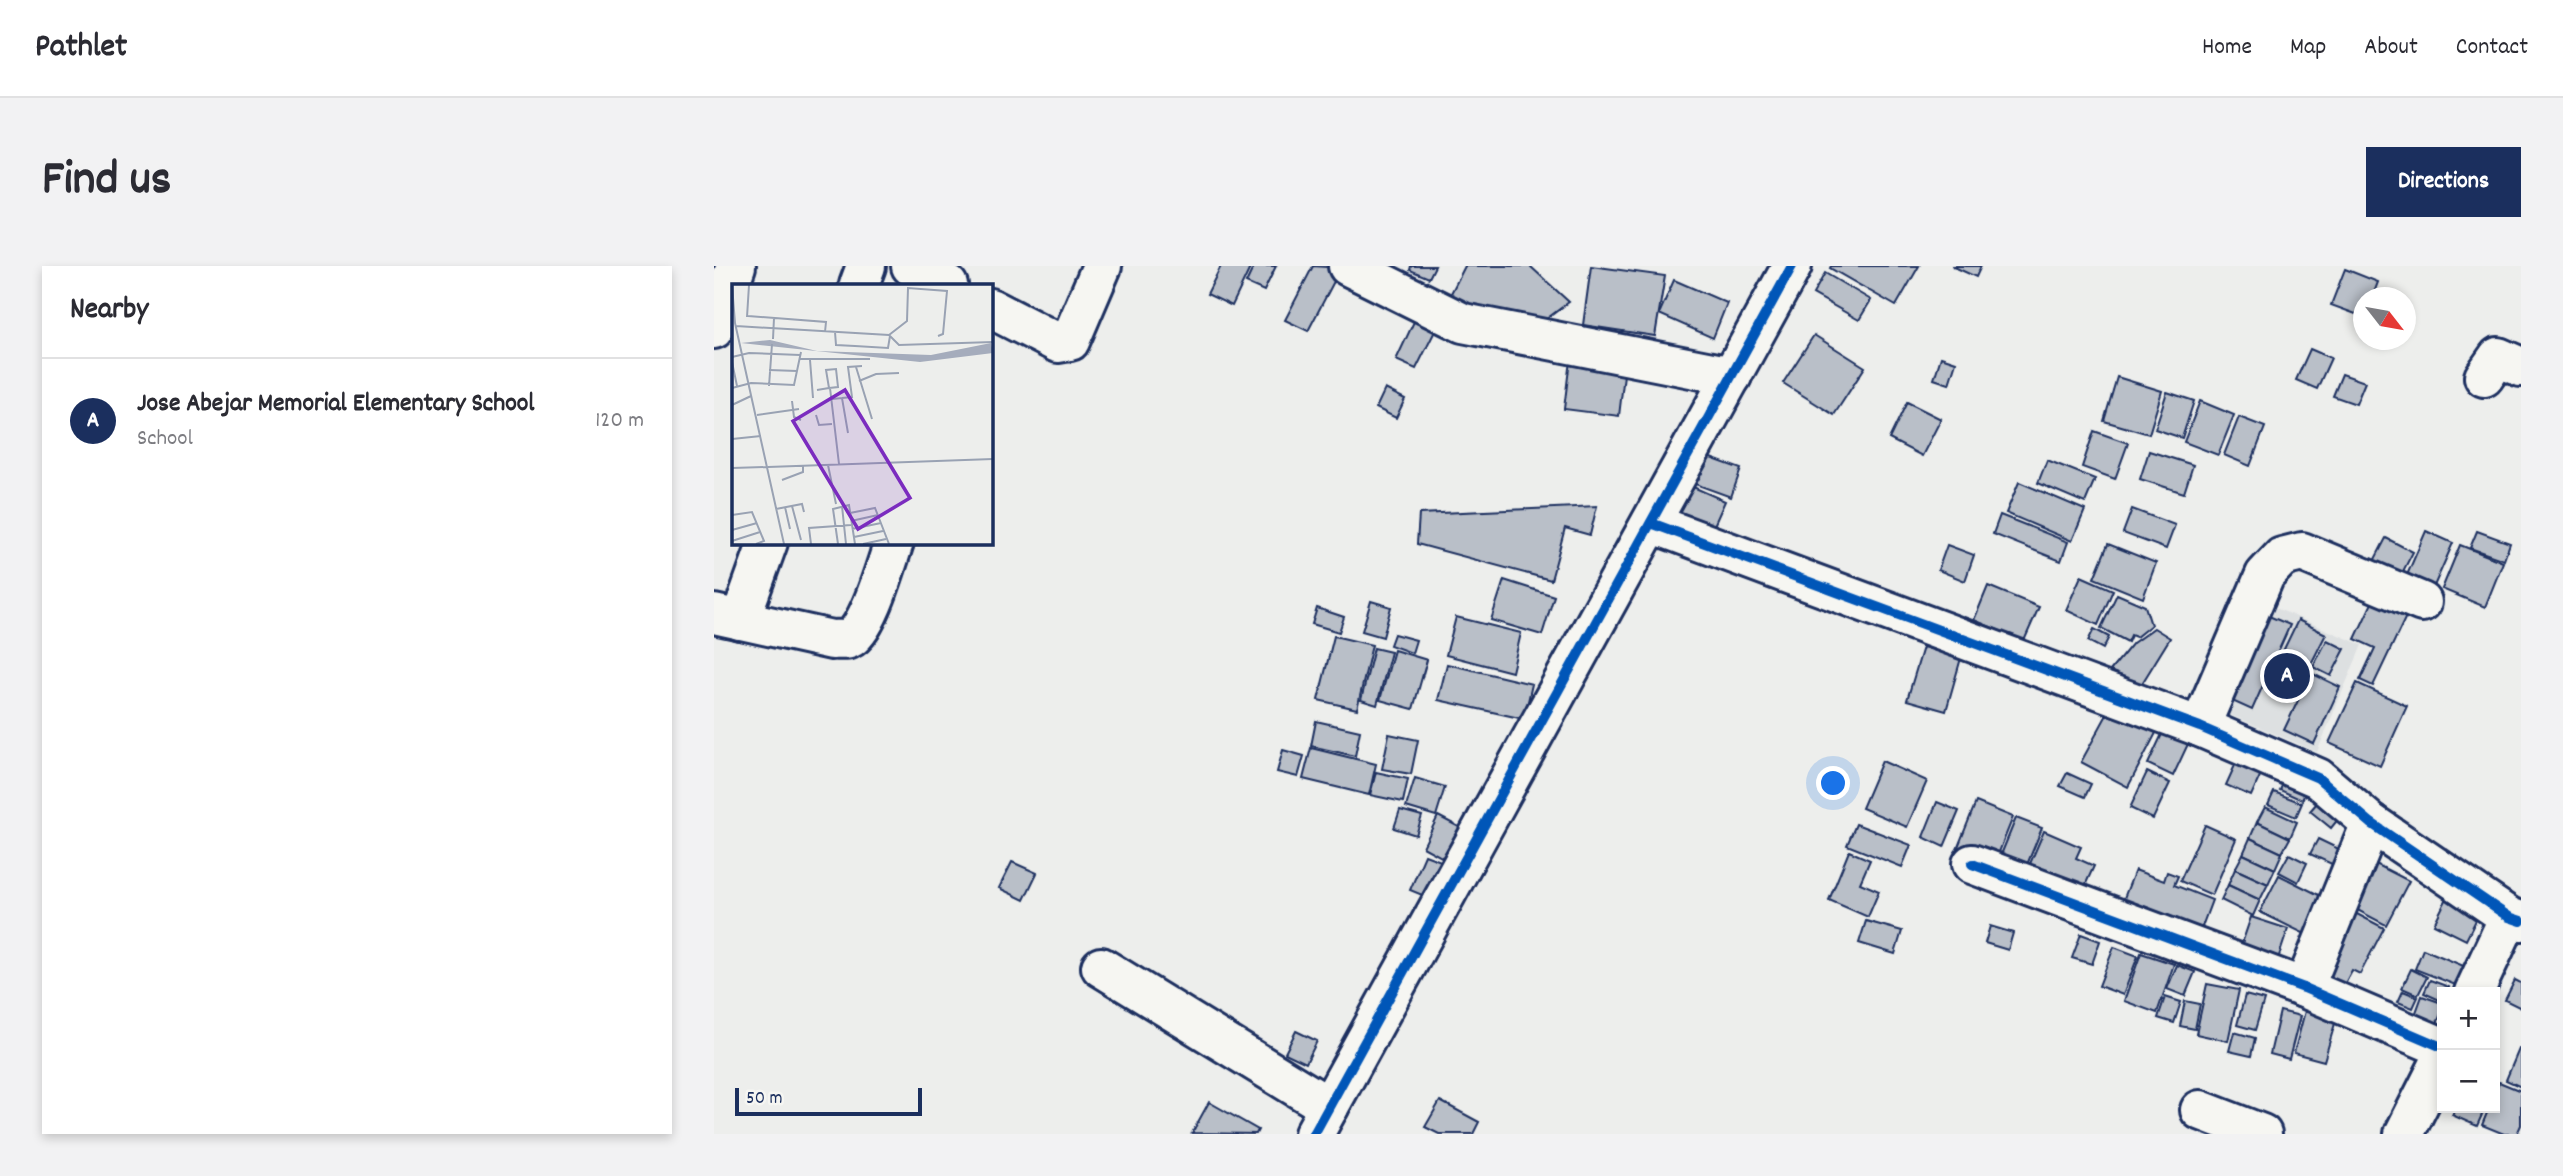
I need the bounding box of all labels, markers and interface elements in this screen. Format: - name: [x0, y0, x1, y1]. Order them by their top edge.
- text: Pathlet: [35, 25, 127, 72]
- text: Home: [2202, 31, 2252, 65]
- text: Map: [2290, 31, 2326, 65]
- text: About: [2364, 31, 2418, 65]
- text: Contact: [2456, 31, 2528, 65]
- text: Find us: [42, 147, 171, 217]
- button: Directions: [2366, 147, 2521, 217]
- inset map: [732, 284, 992, 544]
- north arrow: [2353, 287, 2416, 350]
- text: Nearby: [70, 290, 148, 333]
- text: Jose Abejar Memorial Elementary School: [137, 386, 535, 423]
- text: A: [87, 405, 99, 438]
- text: 120 m: [595, 405, 644, 438]
- text: School: [137, 423, 193, 456]
- pin: A: [2264, 650, 2310, 702]
- your location: [1816, 766, 1850, 800]
- map controls: [2437, 987, 2500, 1113]
- button: +: [2437, 987, 2500, 1050]
- button: −: [2437, 1050, 2500, 1113]
- scale bar: [735, 1085, 922, 1117]
- text: 50 m: [746, 1086, 783, 1113]

